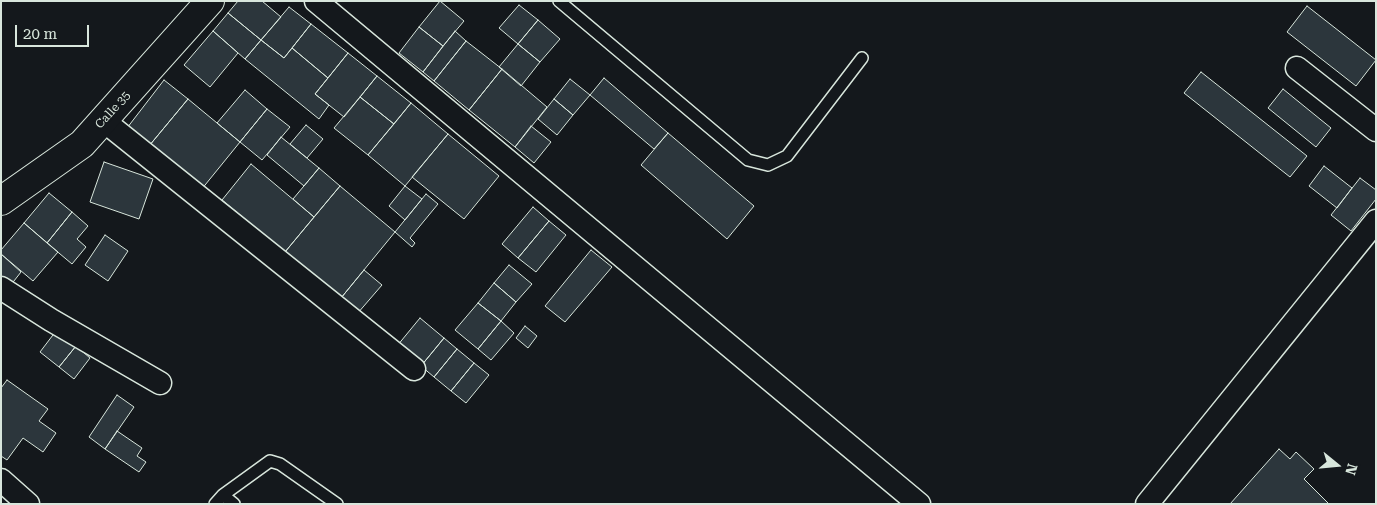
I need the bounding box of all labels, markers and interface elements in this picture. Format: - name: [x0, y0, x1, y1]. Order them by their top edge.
- scale bar: [18, 15, 91, 47]
- text: 20 m: [23, 25, 57, 43]
- street label: Calle 35: [92, 88, 134, 132]
- north arrow: [1312, 440, 1362, 490]
- text: N: [1342, 462, 1361, 477]

